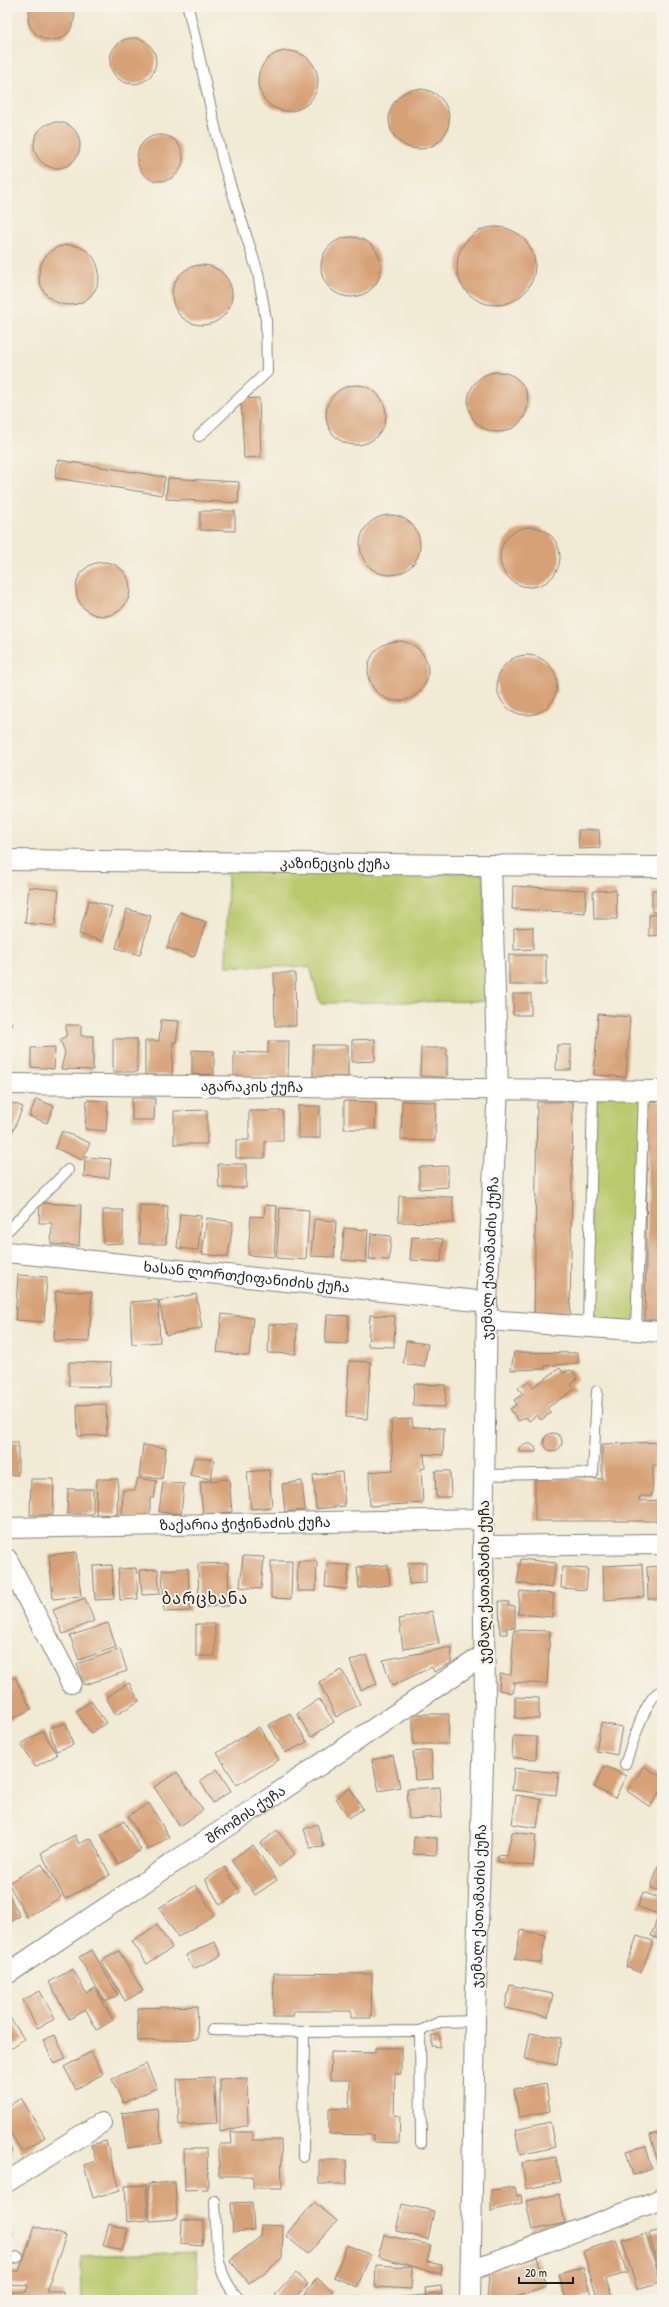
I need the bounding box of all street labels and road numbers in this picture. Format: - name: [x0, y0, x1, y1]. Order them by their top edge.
- street label: კაზინეცის ქუჩა: [280, 853, 390, 873]
- street label: აგარაკის ქუჩა: [201, 1076, 303, 1096]
- street label: ჯემალ ქათამაძის ქუჩა: [476, 1176, 502, 1340]
- street label: ხასან ლორთქიფანიძის ქუჩა: [143, 1256, 351, 1297]
- street label: ჯემალ ქათამაძის ქუჩა: [474, 1500, 493, 1664]
- street label: ზაქარია ჭიჭინაძის ქუჩა: [159, 1512, 331, 1534]
- street label: შრომის ქუჩა: [202, 1781, 289, 1847]
- street label: ჯემალ ქათამაძის ქუჩა: [466, 1824, 490, 1988]

